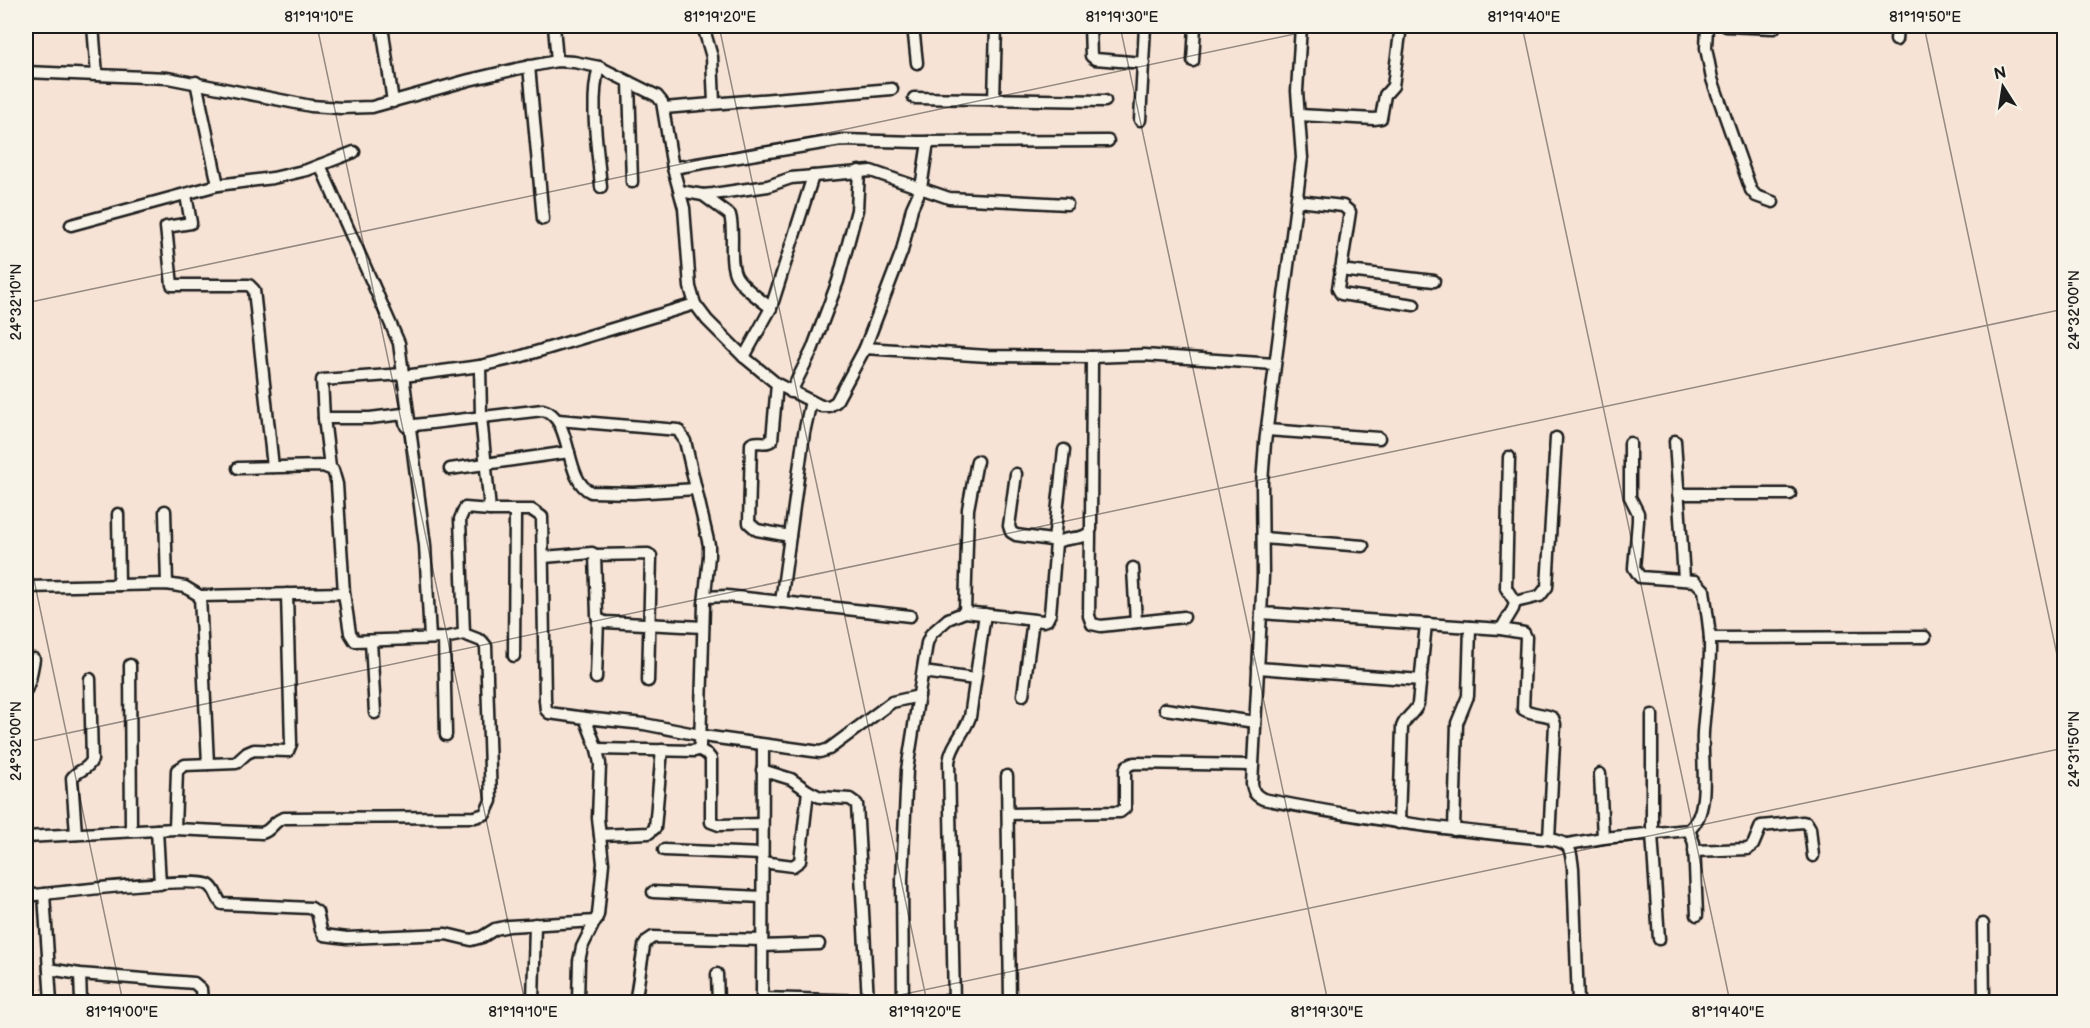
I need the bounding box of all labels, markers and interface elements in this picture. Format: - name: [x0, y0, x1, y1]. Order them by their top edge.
- text: 81°19'10"E: [284, 8, 354, 27]
- text: 81°19'20"E: [684, 8, 756, 27]
- text: 81°19'30"E: [1086, 8, 1159, 27]
- text: 81°19'40"E: [1488, 8, 1560, 27]
- text: 81°19'50"E: [1889, 8, 1961, 27]
- north arrow: [1973, 57, 2033, 117]
- text: N: [1992, 63, 2008, 84]
- text: 24°32'10"N: [7, 263, 26, 341]
- text: 24°32'00"N: [2065, 270, 2084, 350]
- text: 24°32'00"N: [7, 701, 26, 781]
- text: 24°31'50"N: [2065, 711, 2084, 787]
- text: 81°19'00"E: [86, 1003, 158, 1022]
- text: 81°19'10"E: [488, 1003, 558, 1022]
- text: 81°19'20"E: [889, 1003, 961, 1022]
- text: 81°19'30"E: [1291, 1003, 1364, 1022]
- text: 81°19'40"E: [1692, 1003, 1764, 1022]

